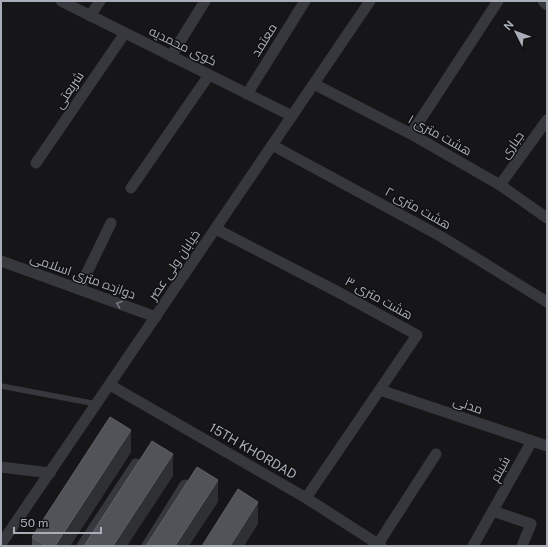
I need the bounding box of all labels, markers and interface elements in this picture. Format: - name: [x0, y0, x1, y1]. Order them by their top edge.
- north arrow: [496, 12, 536, 52]
- text: N: [501, 18, 516, 33]
- street label: معتمد: [248, 21, 280, 59]
- street label: کوی محمدیه: [147, 23, 219, 69]
- street label: شریعتی: [51, 69, 87, 111]
- street label: هشت متری ۱: [406, 111, 474, 159]
- street label: جباری: [497, 128, 527, 162]
- street label: هشت متری ۲: [382, 184, 454, 232]
- street label: خیابان ولی عصر: [144, 227, 203, 304]
- street label: دوازده متری اسلامی: [28, 250, 138, 302]
- street label: هشت متری ۳: [343, 273, 415, 323]
- one-way arrow: [116, 300, 123, 309]
- street label: مدنی: [451, 393, 485, 417]
- street label: 15TH KHORDAD: [207, 420, 299, 482]
- street label: شبنم: [487, 454, 515, 485]
- scale bar: [14, 509, 101, 535]
- text: 50 m: [20, 516, 48, 530]

